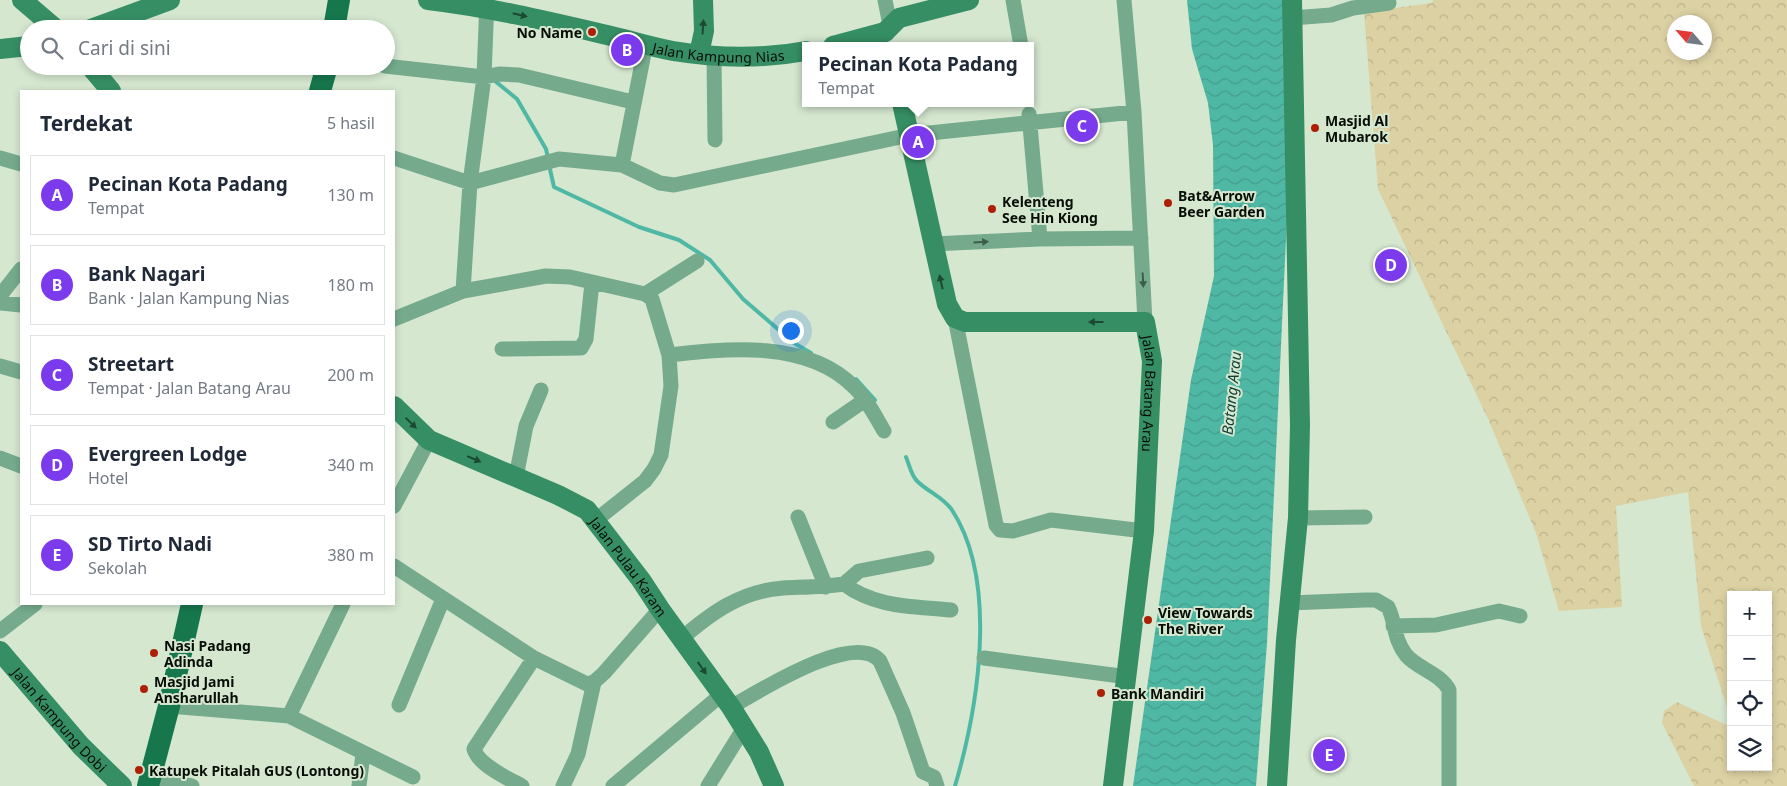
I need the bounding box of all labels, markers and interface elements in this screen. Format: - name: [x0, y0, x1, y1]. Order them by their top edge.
- one-way arrow: [513, 11, 528, 19]
- north arrow: [1667, 15, 1712, 60]
- one-way arrow: [700, 19, 708, 35]
- search box: [20, 20, 395, 75]
- place label: No Name: [516, 23, 582, 42]
- marker: No Name: [586, 26, 598, 38]
- pin: B: [611, 31, 643, 69]
- icon: search: [38, 34, 66, 62]
- text: Cari di sini: [78, 35, 171, 61]
- street label: Jalan Kampung Nias: [649, 37, 786, 66]
- popup: [802, 42, 1034, 107]
- text: Pecinan Kota Padang: [818, 51, 1018, 77]
- text: Tempat: [818, 77, 875, 99]
- pin: C: [1066, 107, 1098, 145]
- text: Terdekat: [40, 109, 133, 137]
- place label: Masjid Al Mubarok: [1325, 111, 1388, 146]
- text: 5 hasil: [327, 112, 375, 134]
- marker: Masjid Al Mubarok: [1309, 122, 1321, 134]
- pin: A: [902, 123, 934, 161]
- text: Pecinan Kota Padang: [88, 171, 288, 197]
- text: A: [51, 184, 63, 206]
- text: 130 m: [327, 184, 374, 206]
- place label: Bat&Arrow Beer Garden: [1178, 186, 1265, 221]
- place label: Kelenteng See Hin Kiong: [1002, 192, 1098, 227]
- text: Tempat: [88, 197, 144, 219]
- marker: Bat&Arrow Beer Garden: [1162, 197, 1174, 209]
- marker: Kelenteng See Hin Kiong: [986, 203, 998, 215]
- one-way arrow: [973, 237, 989, 245]
- pin: D: [1375, 246, 1407, 284]
- text: Bank Nagari: [88, 261, 205, 287]
- one-way arrow: [1139, 272, 1147, 288]
- text: B: [52, 274, 62, 296]
- text: 180 m: [327, 274, 374, 296]
- one-way arrow: [937, 275, 945, 290]
- text: Bank · Jalan Kampung Nias: [88, 287, 289, 309]
- your location: [778, 318, 804, 344]
- one-way arrow: [1088, 318, 1104, 326]
- street label: Jalan Batang Arau: [1138, 332, 1162, 452]
- water label: Batang Arau: [1217, 350, 1245, 436]
- text: Streetart: [88, 351, 174, 377]
- text: C: [52, 364, 62, 386]
- text: 200 m: [327, 364, 374, 386]
- text: Tempat · Jalan Batang Arau: [88, 377, 291, 399]
- one-way arrow: [405, 417, 417, 429]
- text: Evergreen Lodge: [88, 441, 247, 467]
- text: D: [51, 454, 63, 476]
- text: 340 m: [327, 454, 374, 476]
- one-way arrow: [467, 456, 481, 464]
- text: Hotel: [88, 467, 128, 489]
- street label: Jalan Pulau Karam: [585, 511, 672, 620]
- text: SD Tirto Nadi: [88, 531, 212, 557]
- text: E: [53, 544, 61, 566]
- text: 380 m: [327, 544, 374, 566]
- text: Sekolah: [88, 557, 147, 579]
- map controls: [1727, 591, 1772, 771]
- button: +: [1727, 591, 1772, 636]
- place label: View Towards The River: [1158, 603, 1253, 638]
- marker: View Towards The River: [1142, 614, 1154, 626]
- place label: Nasi Padang Adinda: [164, 636, 251, 671]
- button: −: [1727, 636, 1772, 681]
- marker: Nasi Padang Adinda: [148, 647, 160, 659]
- street label: Jalan Kampung Dobi: [7, 661, 111, 776]
- one-way arrow: [696, 661, 707, 674]
- place label: Masjid Jami Ansharullah: [154, 672, 239, 707]
- button: locate: [1727, 681, 1772, 726]
- marker: Masjid Jami Ansharullah: [138, 683, 150, 695]
- place label: Bank Mandiri: [1111, 684, 1204, 703]
- marker: Bank Mandiri: [1095, 687, 1107, 699]
- button: layers: [1727, 726, 1772, 771]
- pin: E: [1313, 736, 1345, 774]
- place label: Katupek Pitalah GUS (Lontong): [149, 761, 364, 780]
- marker: Katupek Pitalah GUS (Lontong): [133, 764, 145, 776]

